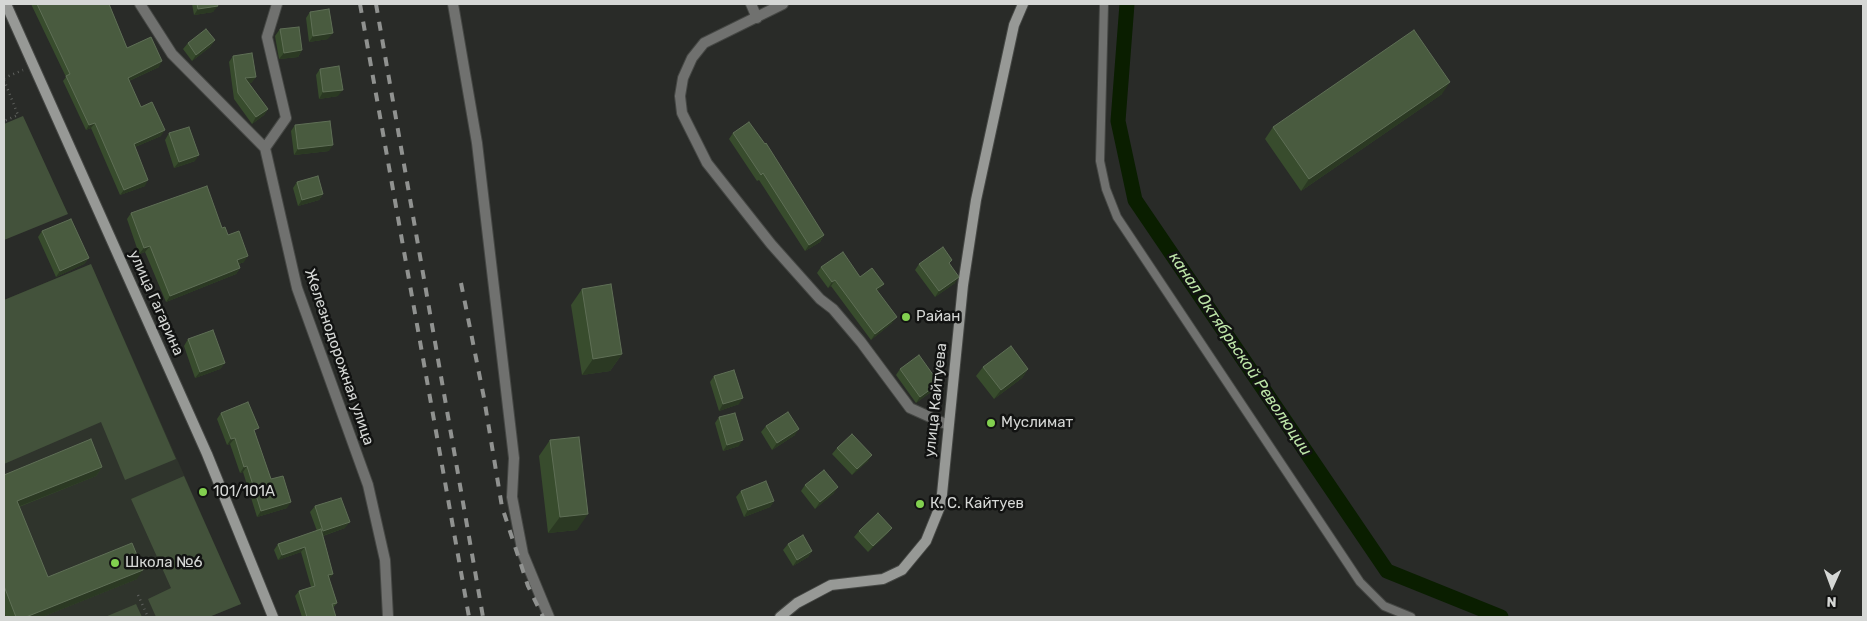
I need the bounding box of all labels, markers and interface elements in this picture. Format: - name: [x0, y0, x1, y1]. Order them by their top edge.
- street label: улица Гагарина: [125, 248, 187, 358]
- water label: канал Октябрьской Революции: [1165, 249, 1315, 459]
- street label: Железнодорожная улица: [300, 266, 378, 448]
- place label: Райан: [916, 308, 960, 326]
- marker: Райан: [900, 311, 912, 323]
- street label: улица Кайтуева: [921, 342, 951, 458]
- place label: Муслимат: [1001, 414, 1073, 432]
- marker: Муслимат: [985, 417, 997, 429]
- place label: 101/101А: [213, 483, 275, 501]
- marker: 101/101А: [197, 486, 209, 498]
- place label: К. С. Кайтуев: [930, 495, 1024, 513]
- marker: К. С. Кайтуев: [914, 498, 926, 510]
- place label: Школа №6: [125, 554, 203, 572]
- marker: Школа №6: [109, 557, 121, 569]
- north arrow: [1807, 561, 1857, 611]
- text: N: [1826, 593, 1837, 610]

